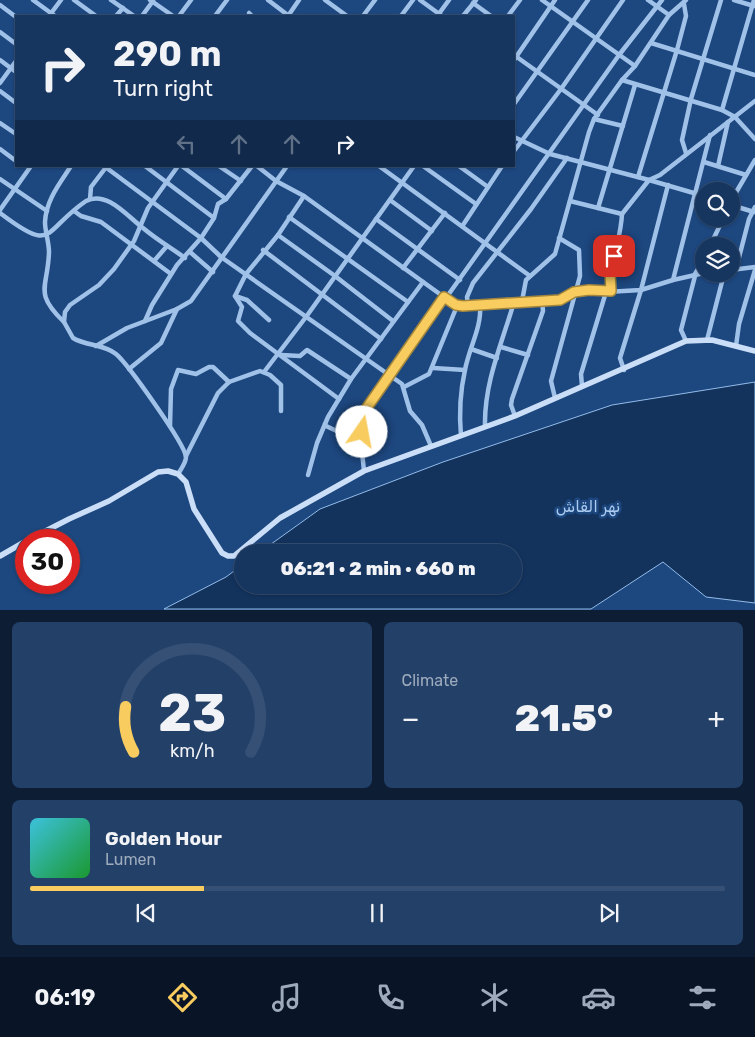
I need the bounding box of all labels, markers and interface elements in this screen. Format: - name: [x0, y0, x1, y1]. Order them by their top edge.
- text: 290 m: [113, 33, 222, 75]
- icon: right: [30, 35, 95, 100]
- text: Turn right: [113, 75, 213, 102]
- icon: left: [172, 130, 200, 158]
- icon: ahead: [225, 130, 253, 158]
- icon: ahead: [278, 130, 306, 158]
- icon: right: [331, 130, 359, 158]
- map controls: [695, 182, 740, 282]
- button: search: [695, 182, 740, 227]
- pin: [593, 235, 635, 277]
- button: layers: [695, 237, 740, 282]
- icon: arrive: [600, 242, 628, 270]
- position arrow: [335, 405, 387, 457]
- water label: نهر القاش: [556, 497, 620, 517]
- speed limit sign: 30: [15, 529, 80, 594]
- text: 06:21 · 2 min · 660 m: [280, 557, 476, 580]
- text: Climate: [402, 671, 458, 690]
- text: 23: [158, 682, 226, 744]
- text: 21.5°: [514, 695, 613, 741]
- text: −: [402, 702, 420, 735]
- text: +: [708, 702, 725, 735]
- text: km/h: [169, 740, 214, 761]
- text: Golden Hour: [105, 827, 222, 850]
- text: Lumen: [105, 850, 156, 869]
- icon: previous: [132, 899, 160, 927]
- icon: pause: [363, 899, 391, 927]
- icon: next: [595, 899, 623, 927]
- icon: directions: [165, 980, 200, 1015]
- icon: music: [269, 980, 304, 1015]
- icon: phone: [373, 980, 408, 1015]
- icon: climate: [477, 980, 512, 1015]
- icon: car: [581, 980, 616, 1015]
- icon: filters: [685, 980, 720, 1015]
- text: 06:19: [35, 984, 95, 1011]

